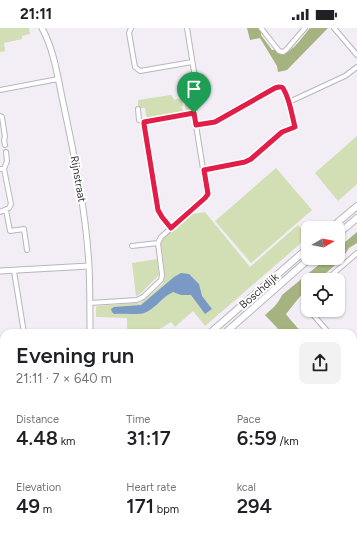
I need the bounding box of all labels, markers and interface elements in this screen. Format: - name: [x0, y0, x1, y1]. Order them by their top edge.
- text: 21:11: [20, 5, 52, 23]
- pin: [177, 72, 211, 113]
- icon: arrive: [183, 78, 205, 100]
- street label: Rijnstraat: [68, 155, 88, 203]
- north arrow: [301, 221, 345, 265]
- map controls: [301, 221, 345, 317]
- street label: Boschdijk: [237, 270, 282, 312]
- button: locate: [301, 273, 345, 317]
- text: Evening run: [16, 342, 134, 369]
- button: share: [299, 342, 341, 384]
- text: 21:11 · 7 × 640 m: [16, 371, 112, 386]
- text: Distance: [16, 413, 59, 426]
- text: Time: [126, 413, 150, 426]
- text: Pace: [237, 413, 260, 426]
- text: 4.48: [16, 426, 58, 450]
- text: 31:17: [126, 426, 171, 450]
- text: 6:59: [237, 426, 277, 450]
- text: km: [58, 435, 75, 448]
- text: /km: [277, 435, 299, 448]
- text: Elevation: [16, 481, 61, 494]
- text: Heart rate: [126, 481, 176, 494]
- text: kcal: [237, 481, 256, 494]
- text: 49: [16, 494, 40, 518]
- text: 171: [126, 494, 154, 518]
- text: 294: [237, 494, 272, 518]
- text: m: [40, 503, 52, 516]
- text: bpm: [154, 503, 179, 516]

